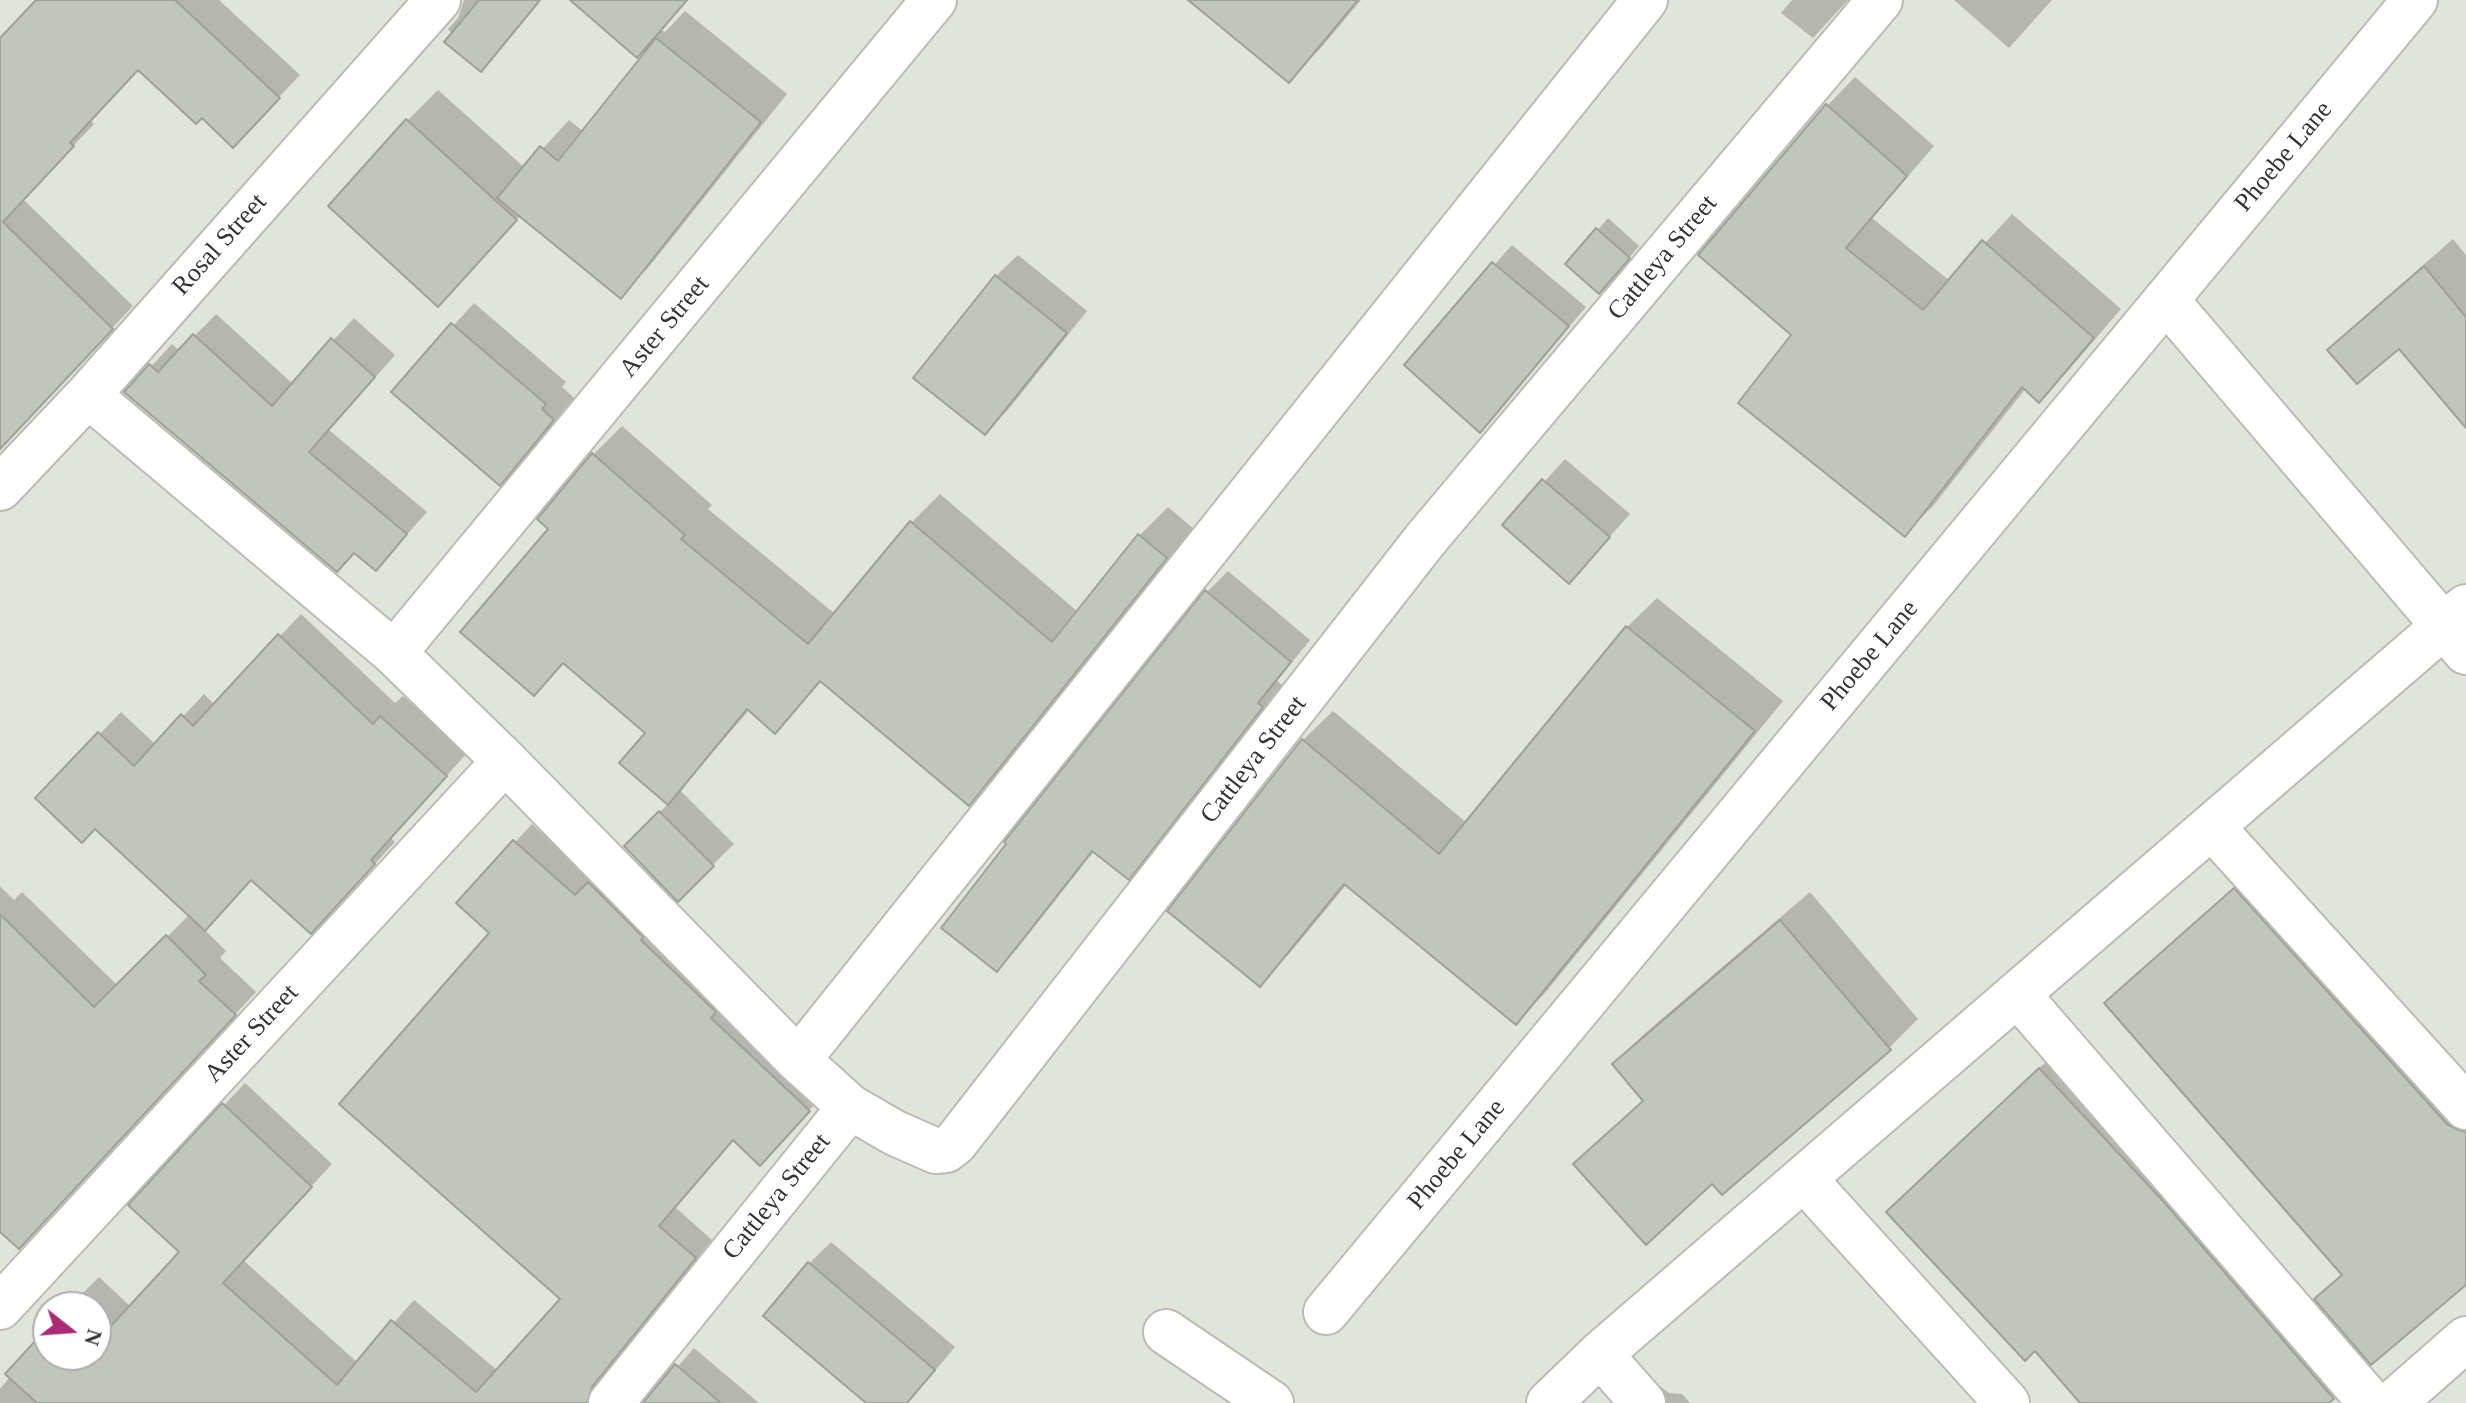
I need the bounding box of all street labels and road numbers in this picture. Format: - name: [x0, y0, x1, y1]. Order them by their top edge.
- street label: Phoebe Lane: [2229, 95, 2339, 219]
- street label: Rosal Street: [166, 188, 274, 302]
- street label: Cattleya Street: [1602, 189, 1724, 327]
- street label: Aster Street: [613, 270, 717, 384]
- street label: Phoebe Lane: [1815, 594, 1925, 718]
- street label: Cattleya Street: [1194, 690, 1314, 830]
- street label: Aster Street: [198, 978, 306, 1090]
- street label: Phoebe Lane: [1402, 1093, 1512, 1217]
- street label: Cattleya Street: [716, 1127, 838, 1267]

